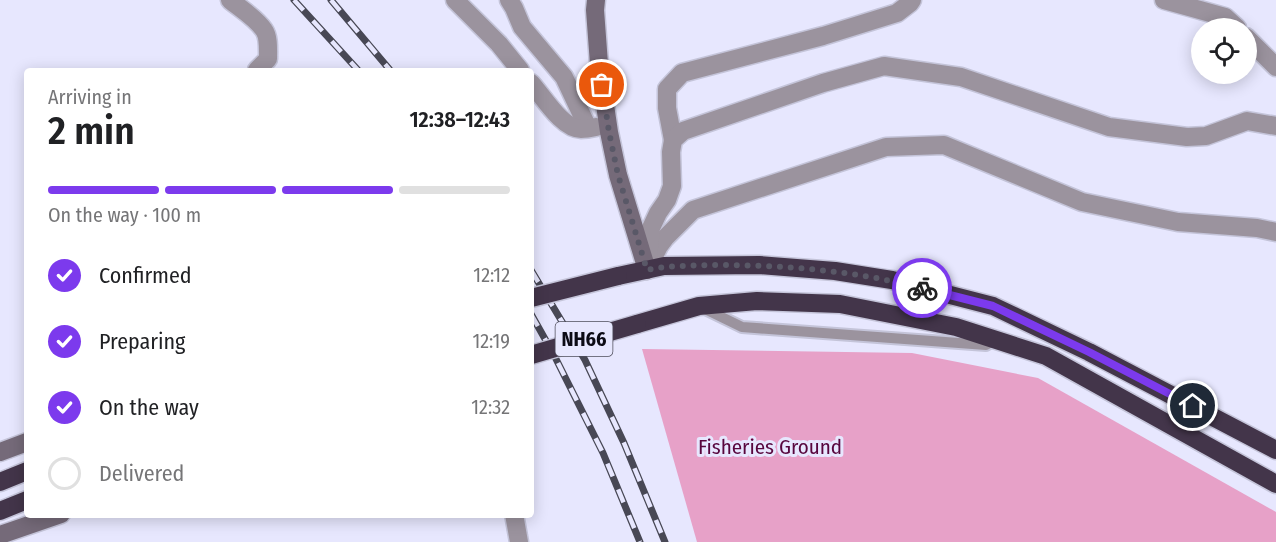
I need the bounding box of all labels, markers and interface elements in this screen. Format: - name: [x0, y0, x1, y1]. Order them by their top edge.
- map controls: [1191, 18, 1257, 84]
- button: locate: [1191, 18, 1257, 84]
- pin: [576, 59, 627, 110]
- icon: bag: [585, 68, 618, 101]
- text: Arriving in: [48, 85, 132, 109]
- text: 12:38–12:43: [409, 106, 510, 133]
- text: 2 min: [48, 108, 135, 154]
- text: On the way · 100 m: [48, 203, 201, 227]
- courier: [892, 258, 952, 318]
- icon: check: [48, 259, 81, 292]
- text: Confirmed: [99, 262, 192, 289]
- text: 12:12: [473, 263, 510, 287]
- icon: bike: [906, 272, 939, 305]
- road number: NH66: [556, 322, 612, 356]
- icon: check: [48, 325, 81, 358]
- text: Preparing: [99, 328, 185, 355]
- text: 12:19: [472, 329, 510, 353]
- pin: [1167, 380, 1218, 431]
- icon: home: [1176, 389, 1209, 422]
- icon: check: [48, 391, 81, 424]
- text: On the way: [99, 394, 199, 421]
- text: 12:32: [471, 395, 510, 419]
- park label: Fisheries Ground: [698, 434, 842, 460]
- text: Delivered: [99, 460, 184, 487]

